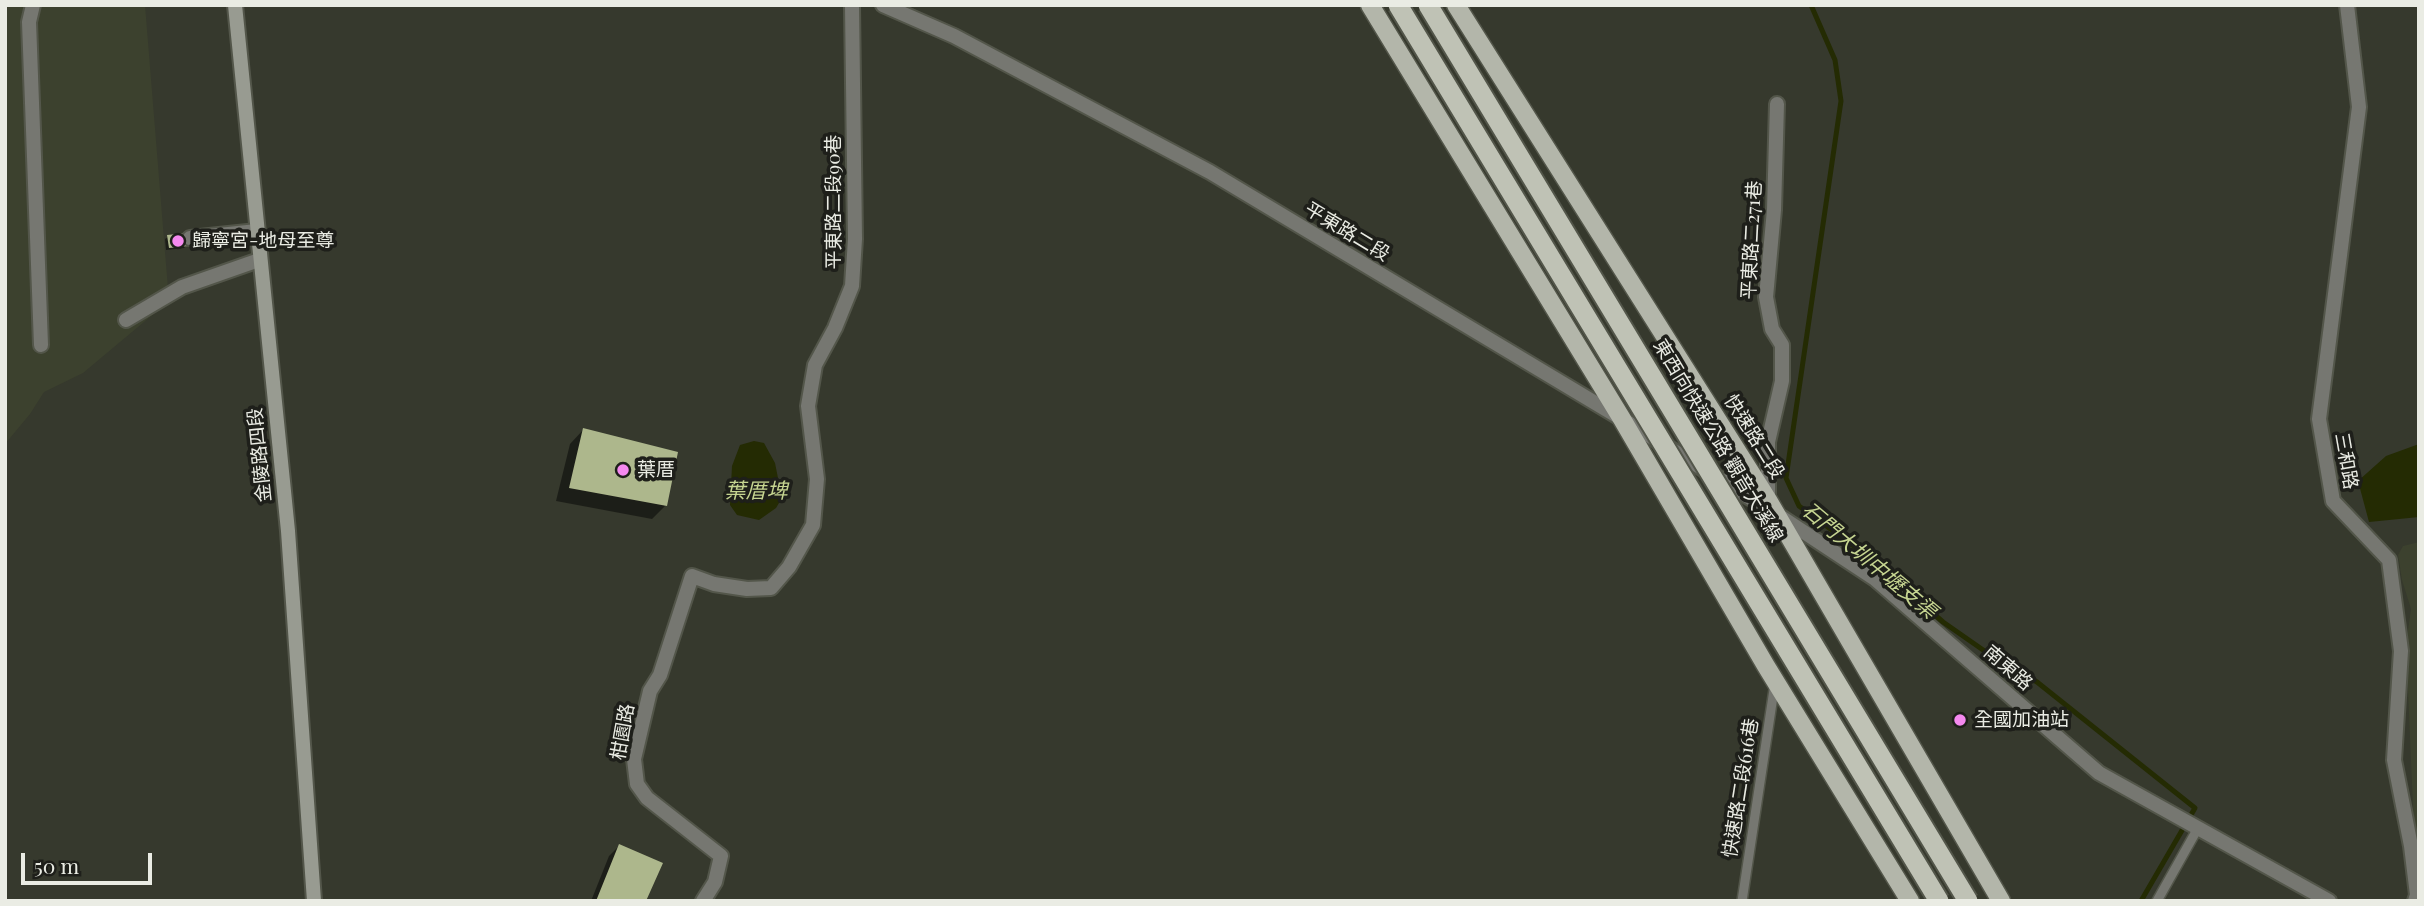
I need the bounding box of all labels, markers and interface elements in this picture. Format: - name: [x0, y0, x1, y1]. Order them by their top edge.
- street label: 平東路二段90巷: [823, 134, 845, 270]
- street label: 平東路二271巷: [1738, 180, 1766, 300]
- street label: 平東路二段: [1300, 198, 1394, 266]
- place label: 歸寧宮-地母至尊: [192, 230, 334, 252]
- marker: 歸寧宮-地母至尊: [170, 233, 186, 249]
- street label: 東西向快速公路 觀音大溪線: [1648, 335, 1788, 547]
- street label: 快速路二段: [1719, 391, 1789, 483]
- street label: 金陵路四段: [244, 407, 276, 503]
- street label: 三和路: [2330, 431, 2362, 491]
- place label: 葉厝: [637, 459, 675, 481]
- marker: 葉厝: [615, 462, 631, 478]
- water label: 葉厝埤: [725, 478, 787, 504]
- water label: 石門大圳中壢支渠: [1797, 497, 1941, 625]
- street label: 南東路: [1979, 641, 2037, 695]
- street label: 柑園路: [607, 702, 639, 762]
- place label: 全國加油站: [1974, 709, 2069, 731]
- marker: 全國加油站: [1952, 712, 1968, 728]
- street label: 快速路二段616巷: [1719, 717, 1763, 859]
- scale bar: [24, 839, 156, 883]
- text: 50 m: [34, 851, 79, 879]

